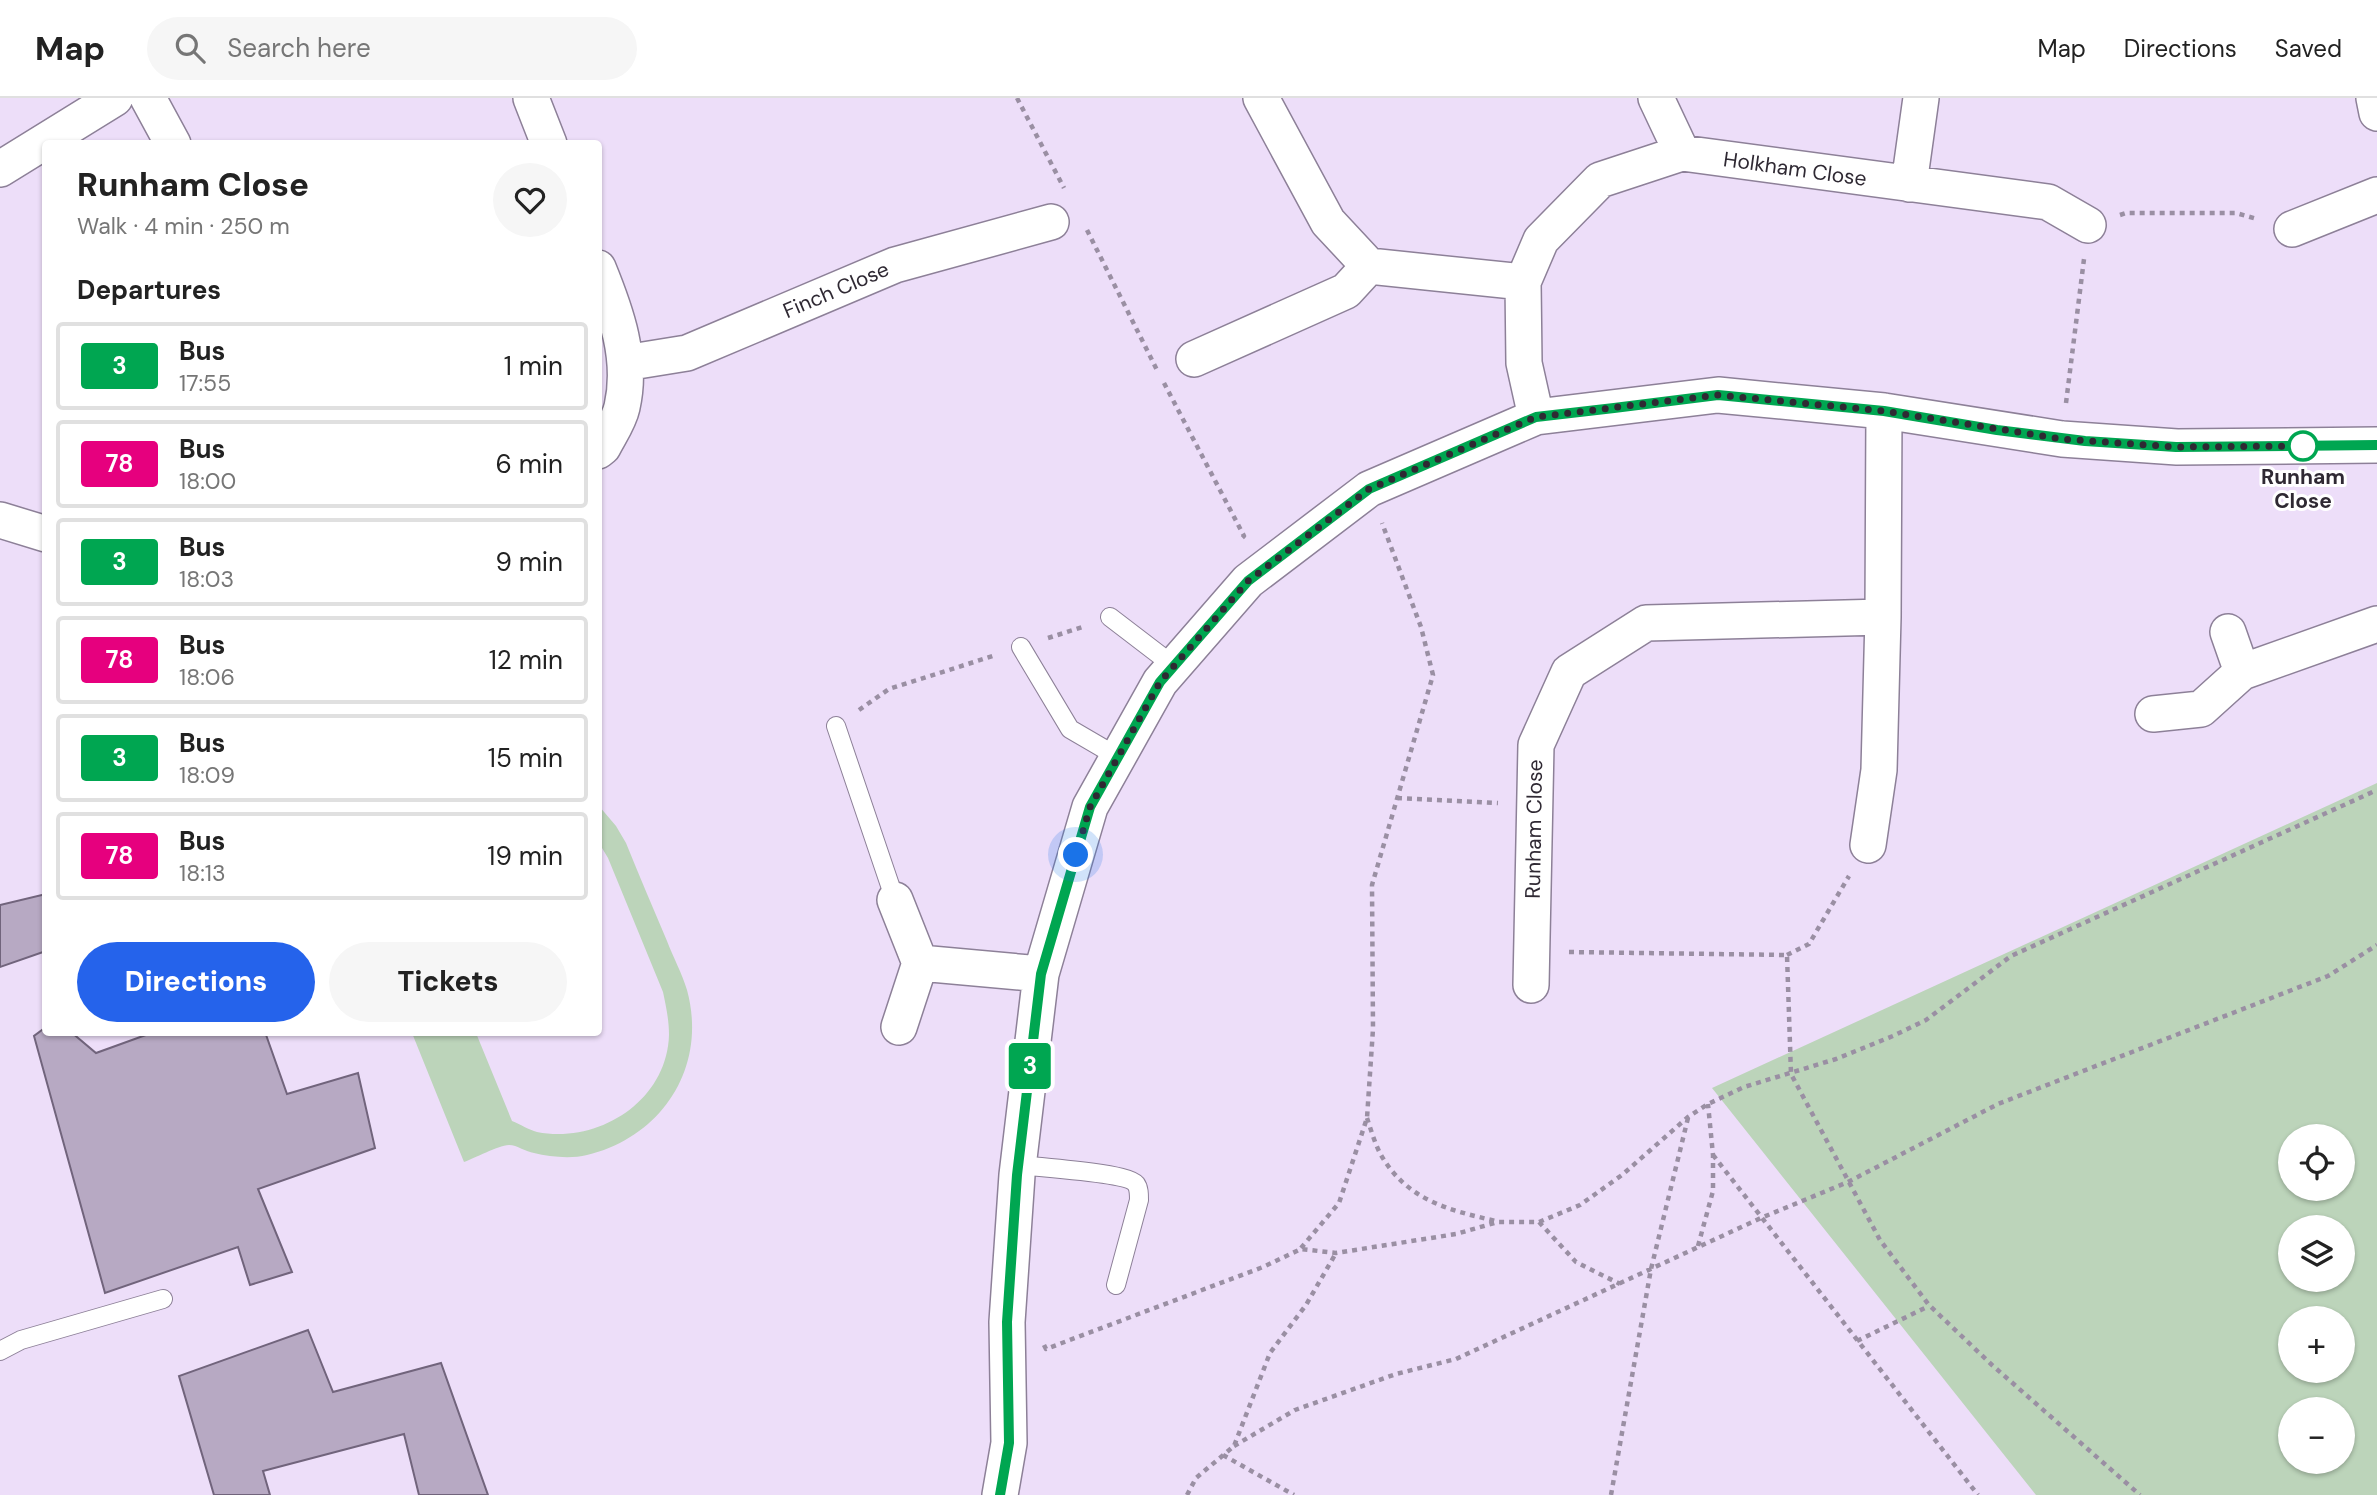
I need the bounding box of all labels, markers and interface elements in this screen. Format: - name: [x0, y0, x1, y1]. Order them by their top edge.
- search box: [147, 17, 637, 80]
- text: Map: [35, 27, 105, 70]
- icon: search: [171, 29, 209, 67]
- text: Search here: [227, 31, 371, 65]
- text: Map: [2038, 33, 2086, 64]
- text: Directions: [2124, 33, 2237, 64]
- text: Saved: [2275, 33, 2342, 64]
- street label: Holkham Close: [1722, 145, 1869, 193]
- text: Runham Close: [77, 163, 309, 206]
- button: heart: [493, 163, 567, 237]
- text: Walk · 4 min · 250 m: [77, 211, 290, 241]
- street label: Finch Close: [779, 255, 893, 325]
- text: Departures: [77, 273, 221, 307]
- text: Bus: [179, 334, 225, 368]
- text: 1 min: [504, 349, 563, 383]
- text: 3: [112, 350, 127, 381]
- text: 17:55: [179, 368, 231, 398]
- marker: Runham Close: [2288, 431, 2318, 461]
- text: Bus: [179, 432, 225, 466]
- text: 6 min: [495, 447, 563, 481]
- text: 78: [106, 448, 133, 479]
- place label: Runham Close: [2261, 463, 2345, 515]
- text: 18:00: [179, 466, 236, 496]
- text: Bus: [179, 530, 225, 564]
- text: 9 min: [495, 545, 563, 579]
- text: 3: [112, 546, 127, 577]
- text: 18:03: [179, 564, 234, 594]
- text: Bus: [179, 628, 225, 662]
- text: 12 min: [489, 643, 563, 677]
- text: 78: [106, 644, 133, 675]
- text: 18:06: [179, 662, 235, 692]
- text: Bus: [179, 726, 225, 760]
- text: 15 min: [488, 741, 563, 775]
- text: 3: [112, 742, 127, 773]
- street label: Runham Close: [1519, 759, 1549, 899]
- text: 18:09: [179, 760, 235, 790]
- text: Bus: [179, 824, 225, 858]
- your location: [1058, 837, 1093, 872]
- text: 19 min: [487, 839, 563, 873]
- text: 78: [106, 840, 133, 871]
- text: 18:13: [179, 858, 226, 888]
- button: Directions: [77, 942, 315, 1022]
- button: Tickets: [329, 942, 567, 1022]
- line badge: 3: [1007, 1043, 1053, 1089]
- text: 3: [1023, 1050, 1037, 1081]
- map controls: [2278, 1124, 2355, 1474]
- button: locate: [2278, 1124, 2355, 1201]
- button: layers: [2278, 1215, 2355, 1292]
- button: +: [2278, 1306, 2355, 1383]
- button: −: [2278, 1397, 2355, 1474]

